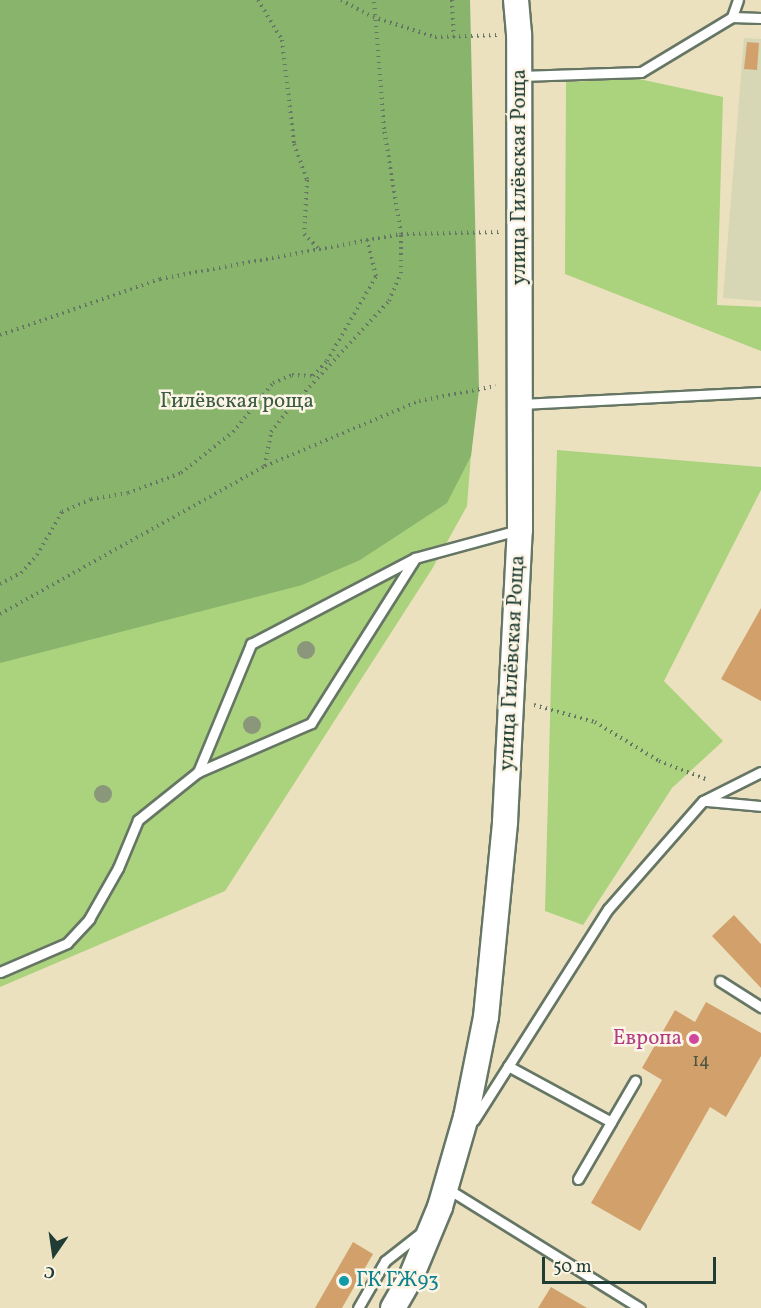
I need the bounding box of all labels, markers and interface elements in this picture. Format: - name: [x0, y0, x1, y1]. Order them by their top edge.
- street label: улица Гилёвская Роща: [507, 69, 533, 285]
- park label: Гилёвская роща: [160, 389, 314, 415]
- street label: улица Гилёвская Роща: [495, 554, 531, 772]
- place label: Европа: [613, 1026, 682, 1052]
- marker: Европа: [687, 1032, 701, 1046]
- house number: 14: [692, 1051, 710, 1073]
- north arrow: [24, 1224, 84, 1284]
- scale bar: [545, 1245, 719, 1283]
- text: 50 m: [553, 1255, 592, 1280]
- text: С: [42, 1260, 57, 1283]
- place label: ГК ГЖ93: [356, 1268, 439, 1294]
- marker: ГК ГЖ93: [337, 1274, 351, 1288]

